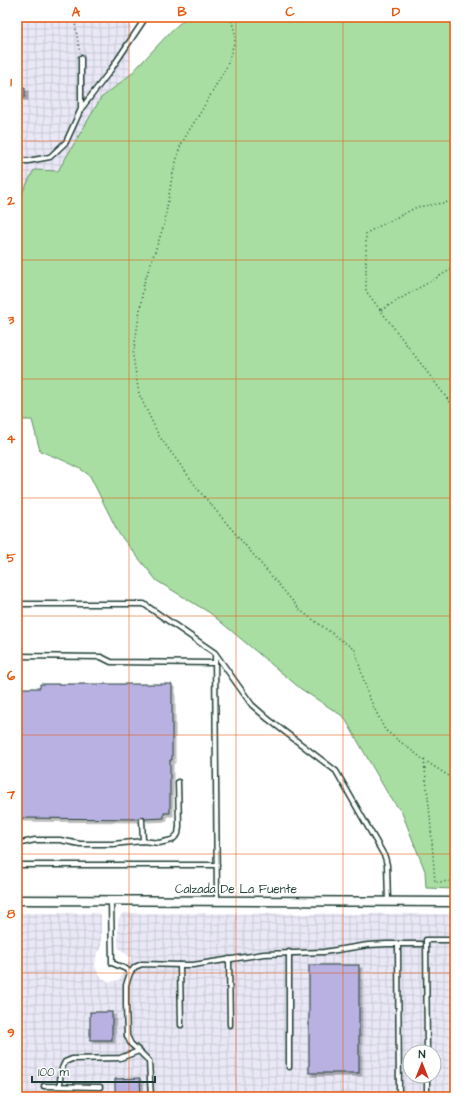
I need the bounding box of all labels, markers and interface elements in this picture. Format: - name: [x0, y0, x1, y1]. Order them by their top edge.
- text: A: [72, 3, 81, 21]
- text: B: [177, 3, 187, 21]
- text: C: [285, 3, 295, 21]
- text: D: [392, 3, 401, 21]
- text: 1: [10, 73, 12, 91]
- text: 2: [6, 192, 15, 210]
- text: 3: [7, 311, 15, 329]
- text: 4: [7, 430, 16, 448]
- text: 5: [6, 549, 16, 567]
- text: 6: [7, 667, 16, 685]
- text: 7: [6, 786, 16, 804]
- street label: Calzada De La Fuente: [175, 881, 298, 898]
- text: 8: [7, 905, 16, 923]
- text: 9: [7, 1024, 15, 1042]
- north arrow: [402, 1044, 442, 1084]
- text: N: [419, 1047, 426, 1062]
- scale bar: [32, 1058, 155, 1084]
- text: 100 m: [38, 1064, 69, 1081]

